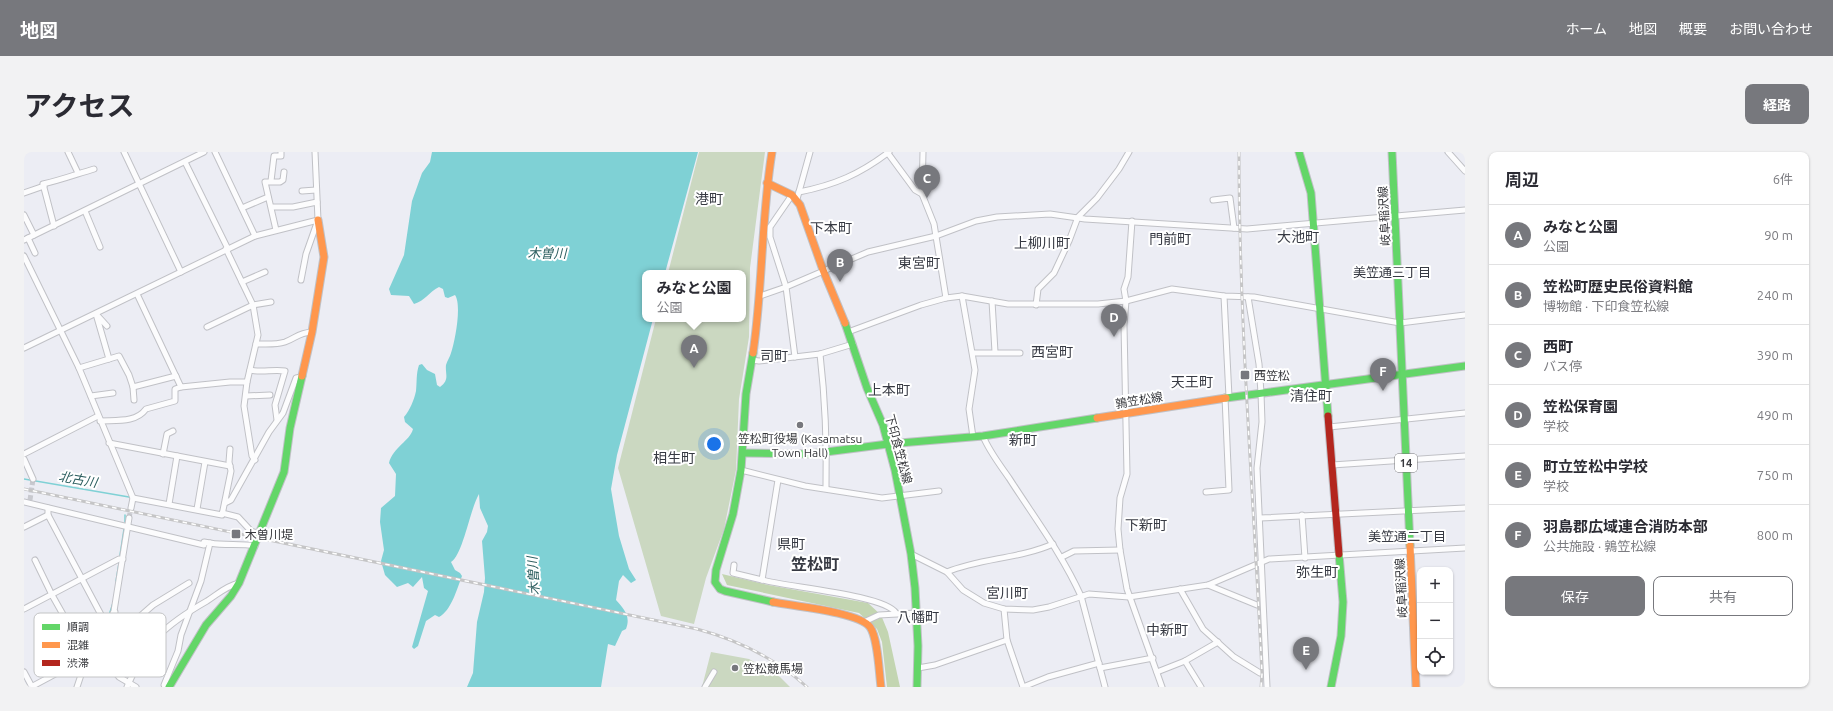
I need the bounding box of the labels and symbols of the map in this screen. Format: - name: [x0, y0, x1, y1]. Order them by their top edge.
- pin: C: [914, 165, 940, 198]
- street label: 岐阜稲沢線: [1376, 186, 1392, 246]
- district label: 港町: [695, 191, 723, 207]
- district label: 下本町: [810, 220, 852, 236]
- district label: 大池町: [1277, 229, 1319, 245]
- district label: 門前町: [1149, 231, 1191, 247]
- district label: 上柳川町: [1014, 235, 1070, 251]
- water label: 木曽川: [527, 246, 568, 260]
- pin: B: [827, 249, 853, 282]
- district label: 東宮町: [898, 255, 940, 271]
- district label: 美笠通三丁目: [1353, 265, 1431, 279]
- pin: D: [1101, 304, 1127, 337]
- pin: A: [681, 335, 707, 368]
- district label: 西宮町: [1031, 344, 1073, 360]
- district label: 司町: [760, 348, 788, 364]
- pin: F: [1370, 358, 1396, 391]
- marker: 西笠松: [1239, 369, 1251, 381]
- place label: 西笠松: [1254, 369, 1290, 382]
- district label: 天王町: [1171, 374, 1213, 390]
- district label: 上本町: [868, 382, 910, 398]
- district label: 清住町: [1290, 388, 1332, 404]
- street label: 鶉笠松線: [1114, 390, 1164, 410]
- street label: 下印食笠松線: [883, 413, 915, 485]
- marker: 笠松町役場 (Kasamatsu Town Hall): [795, 420, 805, 430]
- place label: 笠松町役場 (Kasamatsu Town Hall): [738, 432, 862, 460]
- district label: 新町: [1009, 432, 1037, 448]
- your location: [704, 434, 724, 454]
- district label: 相生町: [653, 450, 695, 466]
- road number: 14: [1395, 454, 1417, 472]
- water label: 北古川: [58, 469, 100, 490]
- district label: 下新町: [1125, 517, 1167, 533]
- marker: 木曽川堤: [230, 528, 242, 540]
- place label: 木曽川堤: [245, 528, 293, 541]
- district label: 美笠通二丁目: [1368, 529, 1446, 543]
- district label: 県町: [777, 536, 805, 552]
- water label: 木曽川: [525, 554, 541, 596]
- district label: 笠松町: [791, 555, 839, 573]
- street label: 岐阜稲沢線: [1393, 558, 1409, 618]
- district label: 弥生町: [1296, 564, 1338, 580]
- district label: 宮川町: [986, 585, 1028, 601]
- district label: 八幡町: [897, 609, 939, 625]
- legend: [34, 613, 166, 677]
- text: 順調: [67, 621, 89, 633]
- district label: 中新町: [1146, 622, 1188, 638]
- pin: E: [1293, 637, 1319, 670]
- text: 混雑: [67, 639, 89, 651]
- text: 渋滞: [67, 657, 89, 669]
- place label: 笠松競馬場: [743, 662, 803, 675]
- marker: 笠松競馬場: [730, 663, 740, 673]

